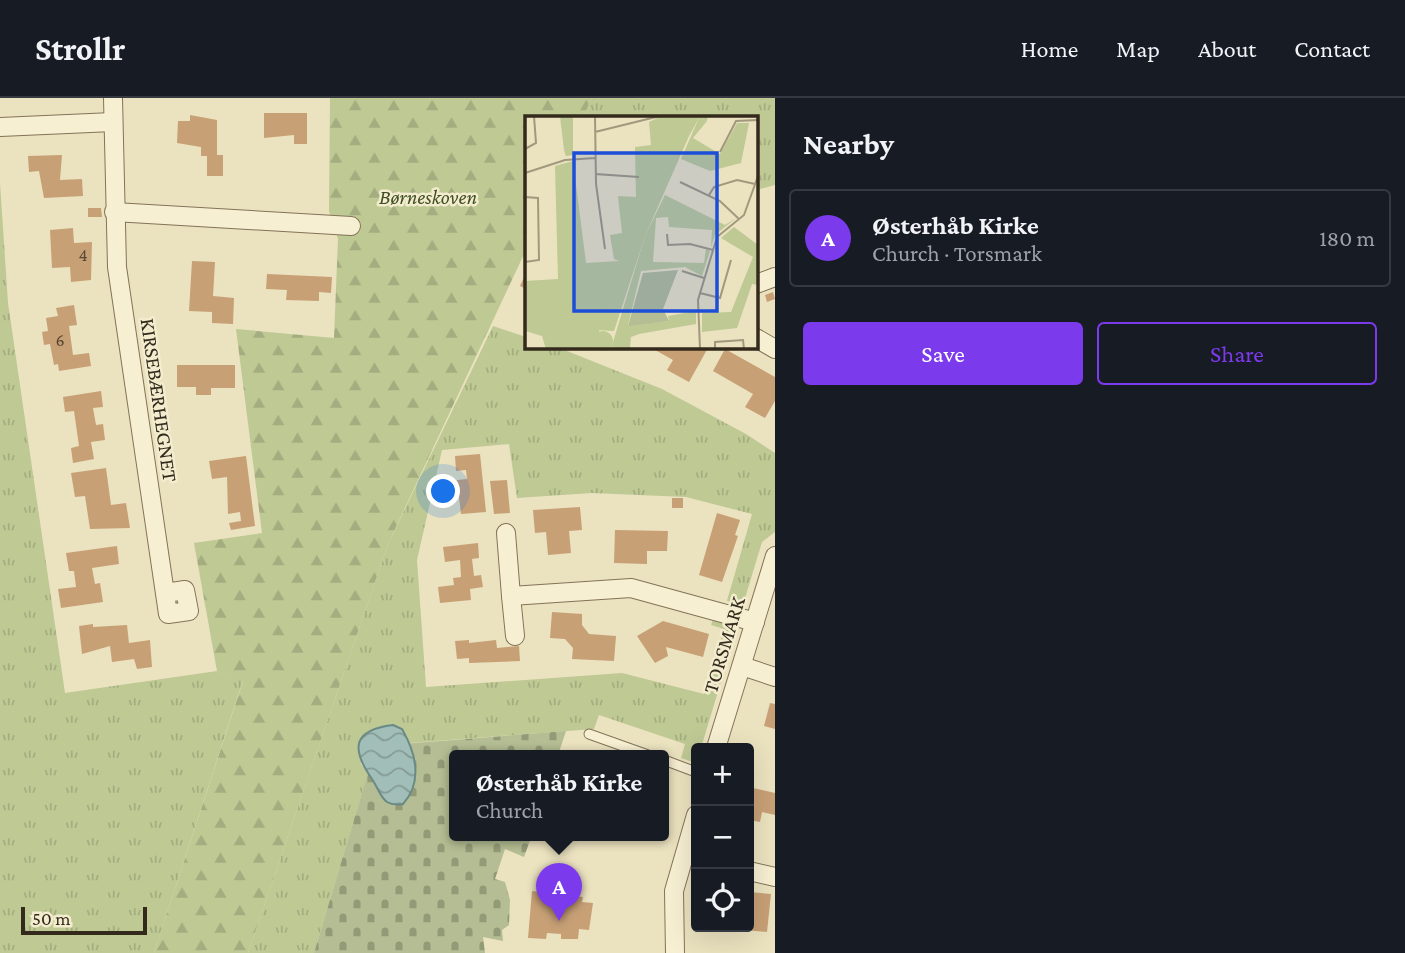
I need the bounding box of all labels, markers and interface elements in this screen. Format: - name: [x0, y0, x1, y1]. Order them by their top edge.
- text: Strollr: [35, 30, 125, 67]
- text: Home: [1021, 35, 1078, 62]
- text: Map: [1116, 35, 1160, 62]
- text: About: [1198, 35, 1256, 62]
- text: Contact: [1294, 35, 1370, 62]
- inset map: [525, 116, 758, 348]
- text: Nearby: [803, 127, 894, 160]
- park label: Børneskoven: [379, 185, 477, 209]
- text: Østerhåb Kirke: [872, 211, 1039, 240]
- text: A: [821, 225, 835, 251]
- text: 180 m: [1319, 225, 1375, 251]
- text: Church · Torsmark: [872, 240, 1042, 266]
- house number: 4: [78, 245, 88, 265]
- street label: KIRSEBÆRHEGNET: [136, 317, 182, 484]
- button: Save: [803, 322, 1083, 385]
- button: Share: [1097, 322, 1377, 385]
- house number: 6: [55, 330, 65, 350]
- your location: [426, 474, 460, 508]
- street label: TORSMARK: [698, 593, 750, 696]
- map controls: [691, 743, 754, 932]
- button: +: [691, 743, 754, 806]
- popup: [449, 750, 669, 841]
- text: Østerhåb Kirke: [476, 768, 642, 797]
- text: Church: [476, 797, 543, 823]
- button: −: [691, 806, 754, 869]
- pin: A: [536, 863, 582, 921]
- button: locate: [691, 869, 754, 932]
- scale bar: [21, 904, 147, 936]
- text: 50 m: [32, 908, 71, 929]

